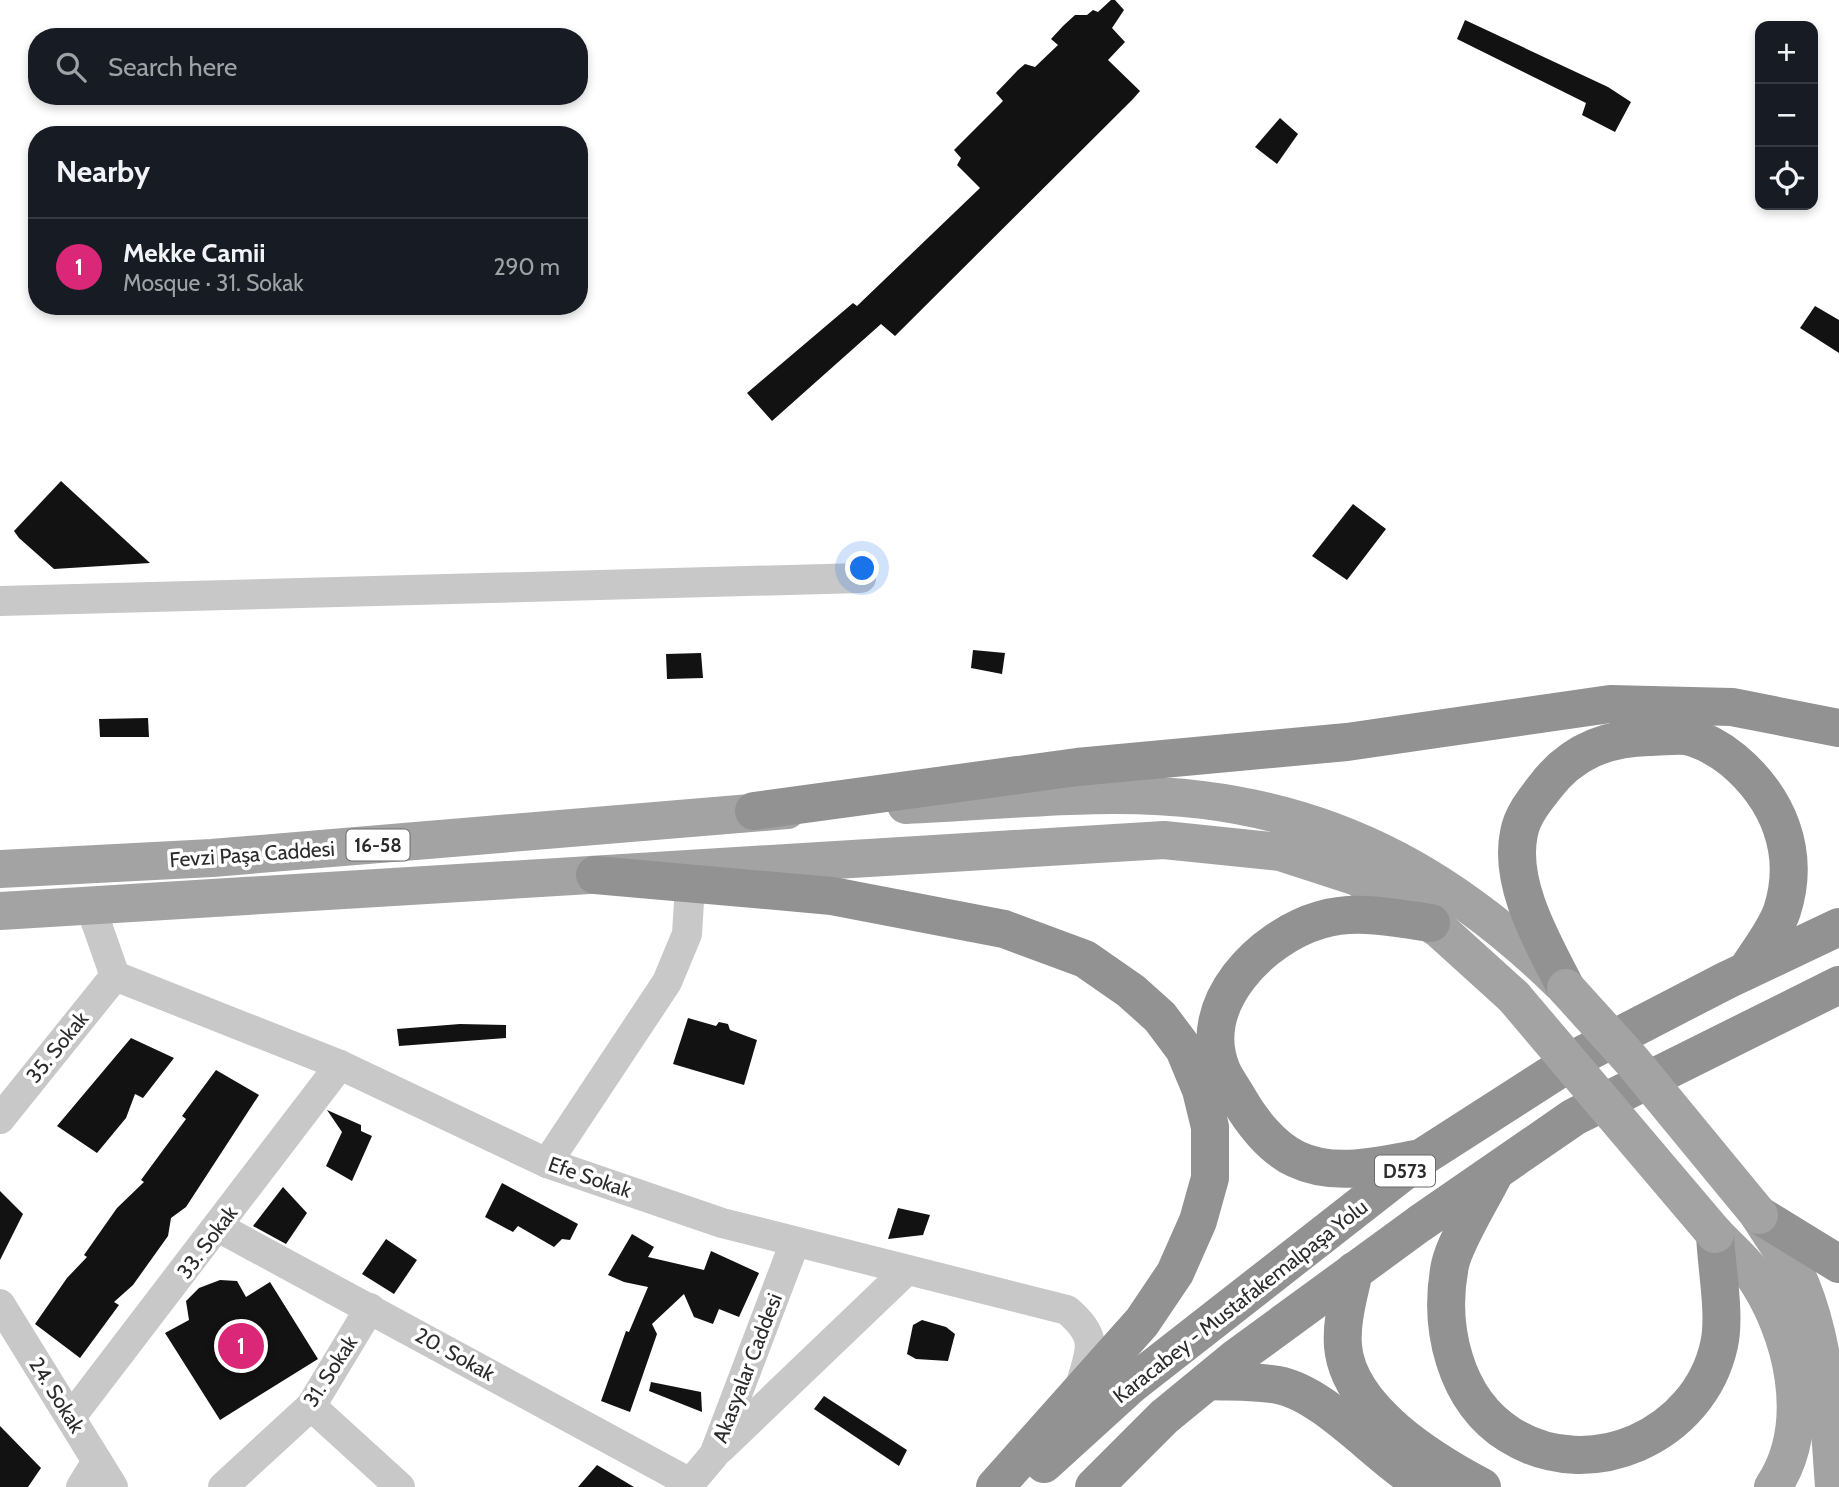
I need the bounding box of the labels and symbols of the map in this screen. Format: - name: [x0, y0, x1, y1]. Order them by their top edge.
- your location: [845, 551, 879, 585]
- road number: 16-58: [346, 830, 410, 860]
- street label: Fevzi Paşa Caddesi: [169, 836, 335, 872]
- street label: 35. Sokak: [21, 1006, 94, 1088]
- street label: Efe Sokak: [545, 1151, 635, 1203]
- road number: D573: [1375, 1156, 1435, 1186]
- street label: Karacabey - Mustafakemalpaşa Yolu: [1108, 1194, 1372, 1408]
- street label: 33. Sokak: [172, 1200, 243, 1283]
- street label: Akasyalar Caddesi: [707, 1290, 787, 1446]
- pin: 1: [218, 1320, 264, 1372]
- street label: 20. Sokak: [411, 1322, 500, 1386]
- street label: 31. Sokak: [298, 1330, 363, 1411]
- street label: 24. Sokak: [24, 1353, 90, 1438]

